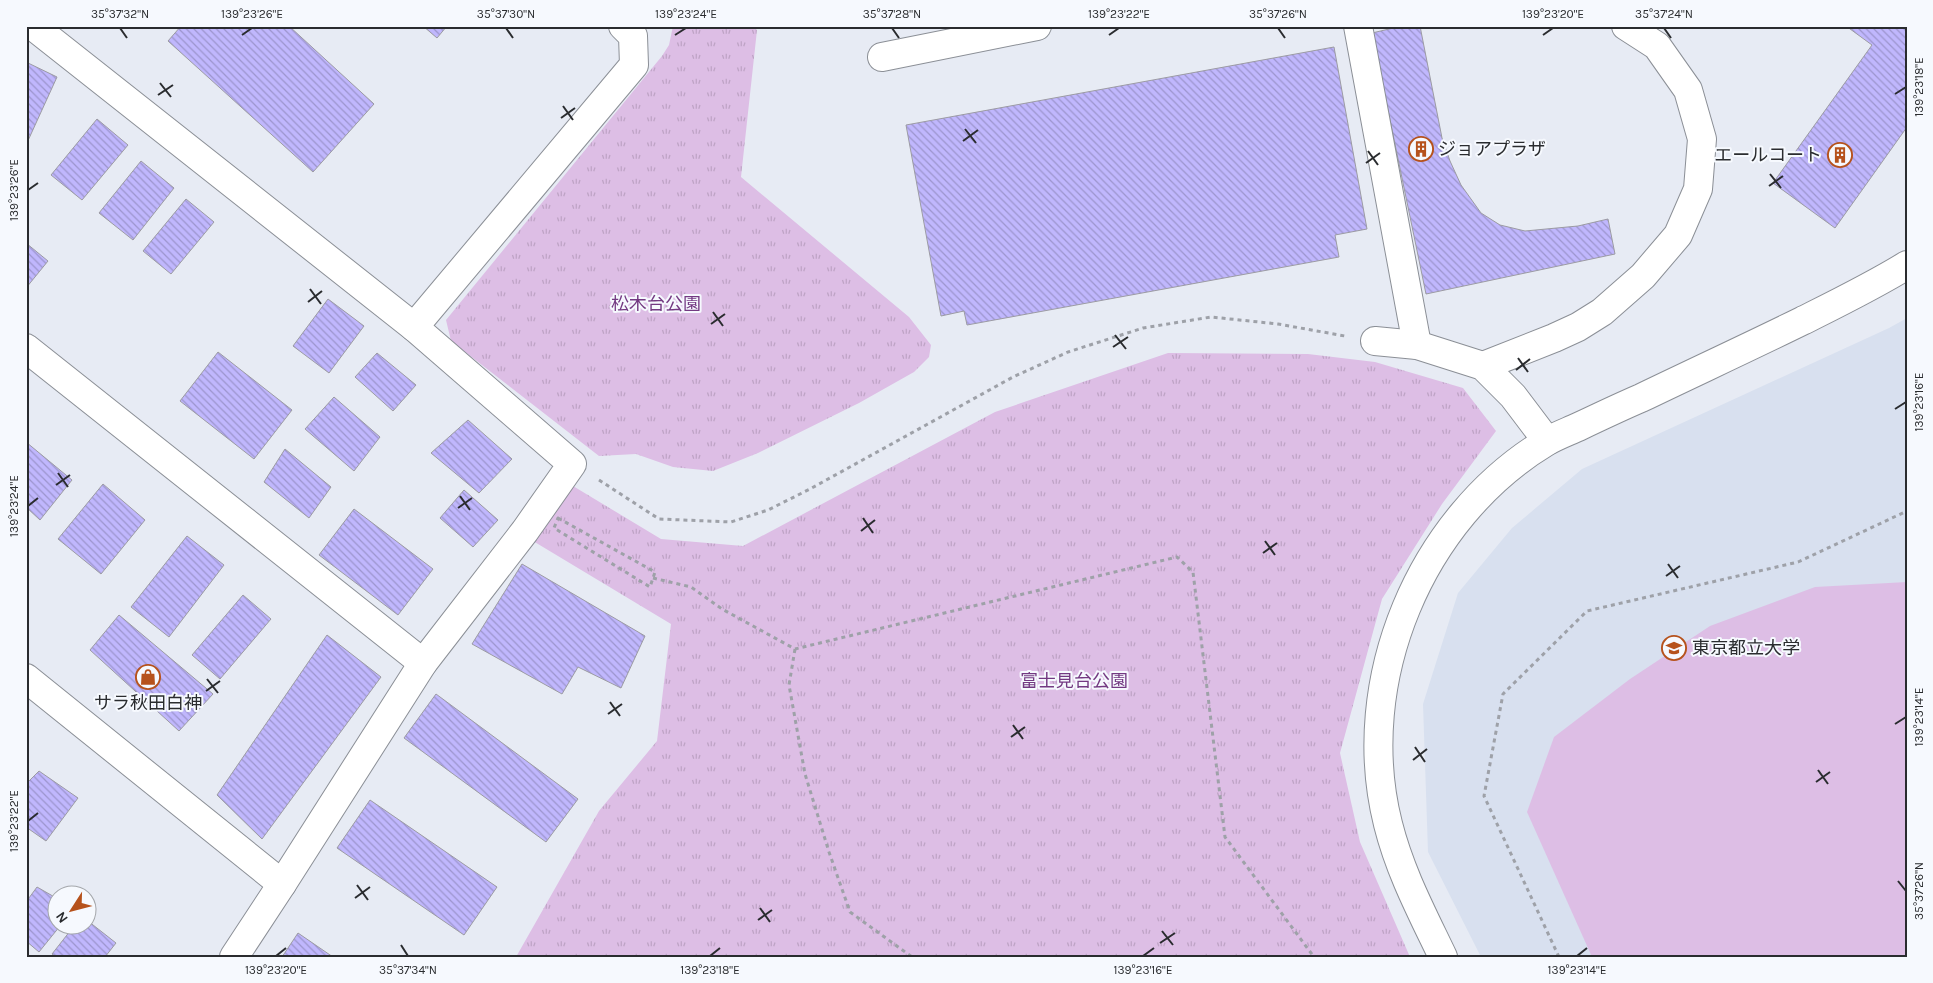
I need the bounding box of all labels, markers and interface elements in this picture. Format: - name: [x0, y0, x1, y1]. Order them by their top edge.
- text: 35°37'32"N: [91, 7, 149, 21]
- text: 139°23'26"E: [221, 7, 283, 21]
- text: 35°37'30"N: [477, 7, 535, 21]
- text: 139°23'24"E: [655, 7, 717, 21]
- text: 35°37'28"N: [863, 7, 921, 21]
- text: 139°23'22"E: [1088, 7, 1150, 21]
- text: 35°37'26"N: [1249, 7, 1307, 21]
- text: 139°23'20"E: [1522, 7, 1584, 21]
- text: 35°37'24"N: [1635, 7, 1693, 21]
- text: 139°23'18"E: [1912, 57, 1926, 117]
- building icon: ジョアプラザ: [1408, 136, 1434, 162]
- place label: ジョアプラザ: [1438, 138, 1546, 160]
- building icon: エールコート: [1827, 142, 1853, 168]
- place label: エールコート: [1714, 144, 1822, 166]
- text: 139°23'26"E: [7, 159, 21, 221]
- park label: 松木台公園: [611, 293, 701, 315]
- text: 139°23'16"E: [1912, 373, 1926, 432]
- text: 139°23'24"E: [7, 475, 21, 537]
- school or university icon: 東京都立大学: [1661, 635, 1687, 661]
- place label: 東京都立大学: [1692, 637, 1800, 659]
- shop icon: サラ秋田白神: [135, 664, 161, 690]
- park label: 富士見台公園: [1020, 670, 1128, 692]
- text: 139°23'14"E: [1912, 688, 1926, 746]
- place label: サラ秋田白神: [94, 692, 202, 714]
- text: 139°23'22"E: [7, 790, 21, 852]
- text: 35°37'26"N: [1912, 862, 1926, 920]
- north arrow: [48, 886, 98, 936]
- text: N: [52, 908, 72, 926]
- text: 139°23'20"E: [245, 963, 307, 977]
- text: 35°37'34"N: [379, 963, 437, 977]
- text: 139°23'18"E: [680, 963, 740, 977]
- text: 139°23'16"E: [1114, 963, 1173, 977]
- text: 139°23'14"E: [1548, 963, 1606, 977]

